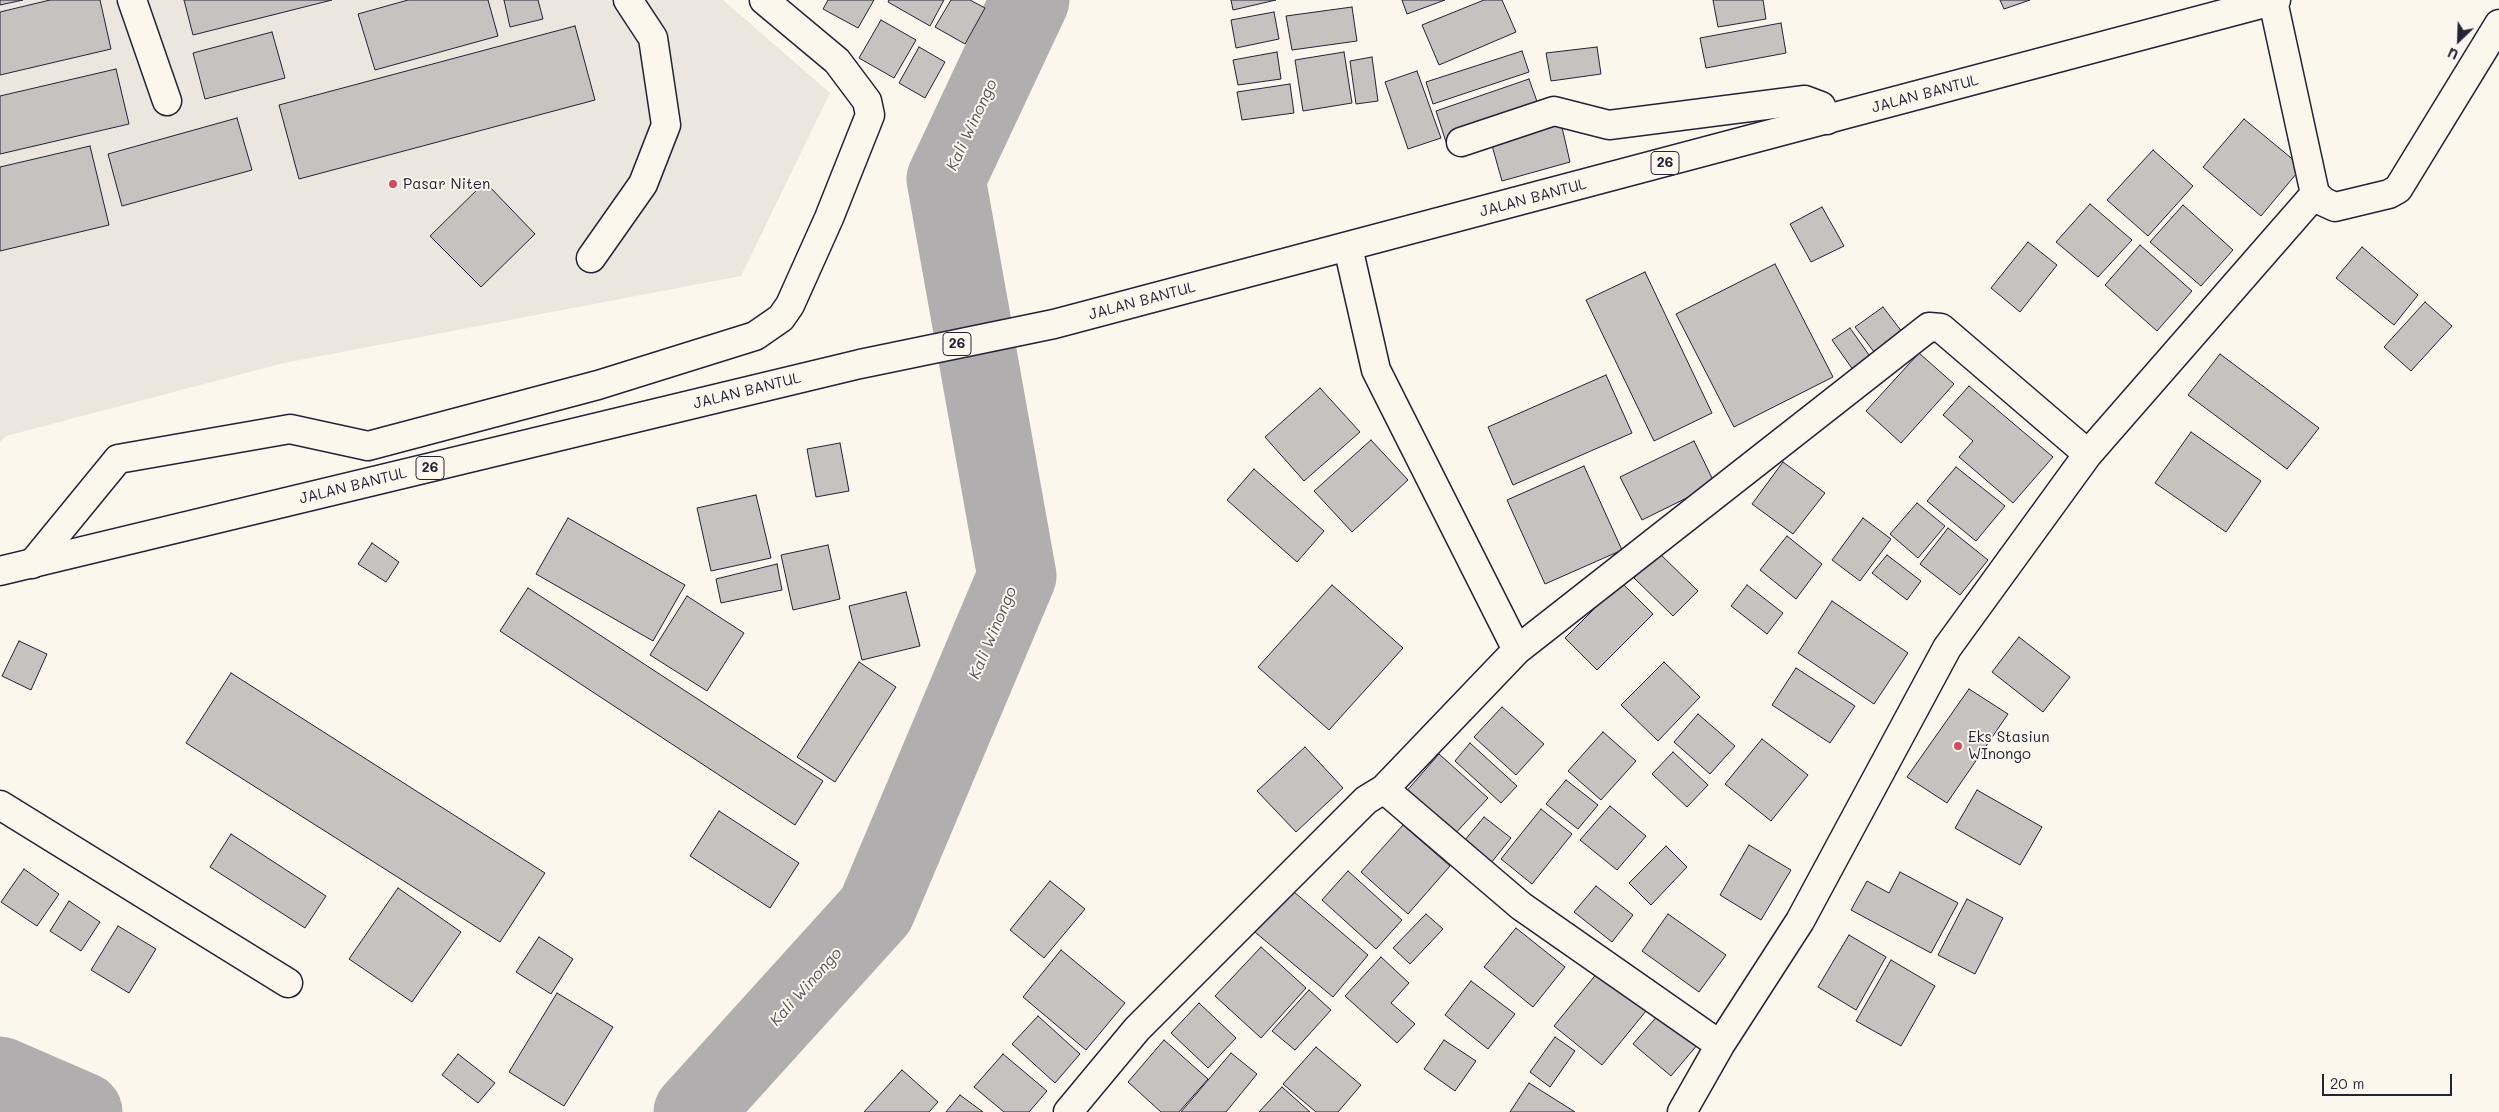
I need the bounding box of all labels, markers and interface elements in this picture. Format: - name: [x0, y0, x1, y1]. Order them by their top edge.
- north arrow: [2434, 15, 2484, 65]
- text: U: [2444, 43, 2461, 65]
- street label: JALAN BANTUL: [1870, 71, 1980, 117]
- water label: Kali Winongo: [942, 76, 1002, 174]
- road number: 26: [1651, 152, 1679, 174]
- place label: Pasar Niten: [403, 175, 490, 193]
- street label: JALAN BANTUL: [1478, 175, 1588, 221]
- marker: Pasar Niten: [387, 178, 399, 190]
- street label: JALAN BANTUL: [1087, 278, 1197, 324]
- road number: 26: [943, 332, 971, 356]
- street label: JALAN BANTUL: [692, 369, 802, 413]
- road number: 26: [416, 456, 444, 479]
- street label: JALAN BANTUL: [298, 464, 408, 508]
- water label: Kali Winongo: [965, 584, 1021, 682]
- place label: Eks Stasiun WInongo: [1968, 728, 2049, 763]
- marker: Eks Stasiun WInongo: [1952, 740, 1964, 752]
- water label: Kali Winongo: [766, 944, 846, 1030]
- scale bar: [2324, 1064, 2454, 1096]
- text: 20 m: [2330, 1073, 2364, 1093]

